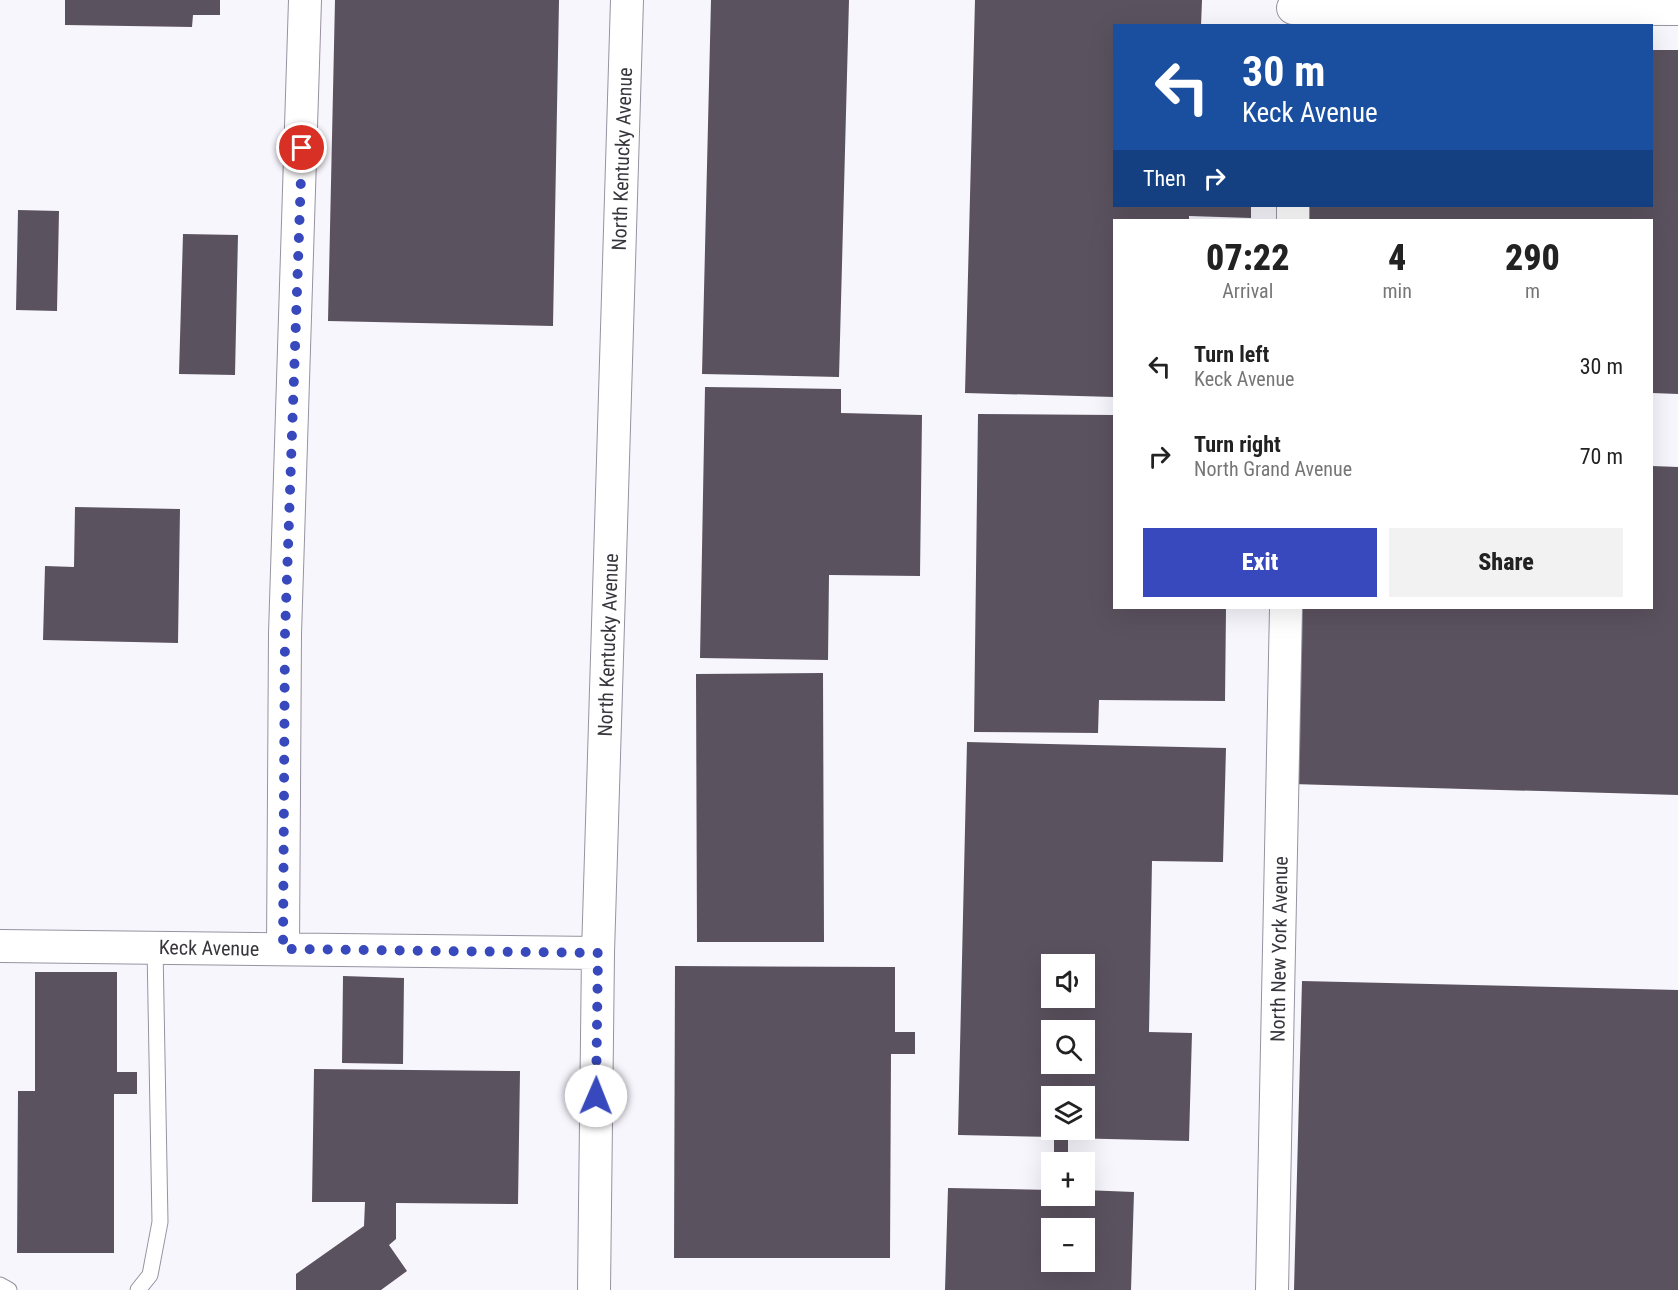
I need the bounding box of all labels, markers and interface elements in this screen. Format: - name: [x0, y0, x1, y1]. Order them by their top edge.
- text: 30 m: [1242, 47, 1325, 96]
- icon: left: [1143, 48, 1221, 126]
- street label: North Kentucky Avenue: [607, 67, 637, 251]
- text: Keck Avenue: [1242, 97, 1378, 129]
- pin: [276, 122, 327, 173]
- icon: arrive: [285, 131, 318, 164]
- icon: right: [1198, 162, 1231, 195]
- text: Then: [1143, 166, 1186, 191]
- text: 07:22: [1206, 237, 1289, 279]
- text: 4: [1388, 237, 1406, 279]
- text: 290: [1505, 237, 1560, 279]
- text: Arrival: [1222, 279, 1273, 303]
- text: min: [1383, 279, 1412, 303]
- text: m: [1525, 279, 1540, 303]
- text: Turn left: [1194, 342, 1269, 367]
- icon: left: [1143, 350, 1176, 383]
- text: 30 m: [1580, 354, 1623, 379]
- text: Keck Avenue: [1194, 367, 1294, 391]
- text: Turn right: [1194, 432, 1281, 457]
- icon: right: [1143, 440, 1176, 473]
- text: 70 m: [1580, 444, 1623, 469]
- text: North Grand Avenue: [1194, 457, 1352, 481]
- button: Exit: [1143, 528, 1377, 597]
- button: Share: [1389, 528, 1623, 597]
- street label: North Kentucky Avenue: [593, 553, 623, 737]
- street label: North New York Avenue: [1265, 856, 1293, 1042]
- street label: Keck Avenue: [159, 935, 259, 961]
- map controls: [1041, 954, 1095, 1272]
- button: sound: [1041, 954, 1095, 1008]
- button: search: [1041, 1020, 1095, 1074]
- position arrow: [564, 1064, 628, 1128]
- button: layers: [1041, 1086, 1095, 1140]
- button: +: [1041, 1152, 1095, 1206]
- button: −: [1041, 1218, 1095, 1272]

